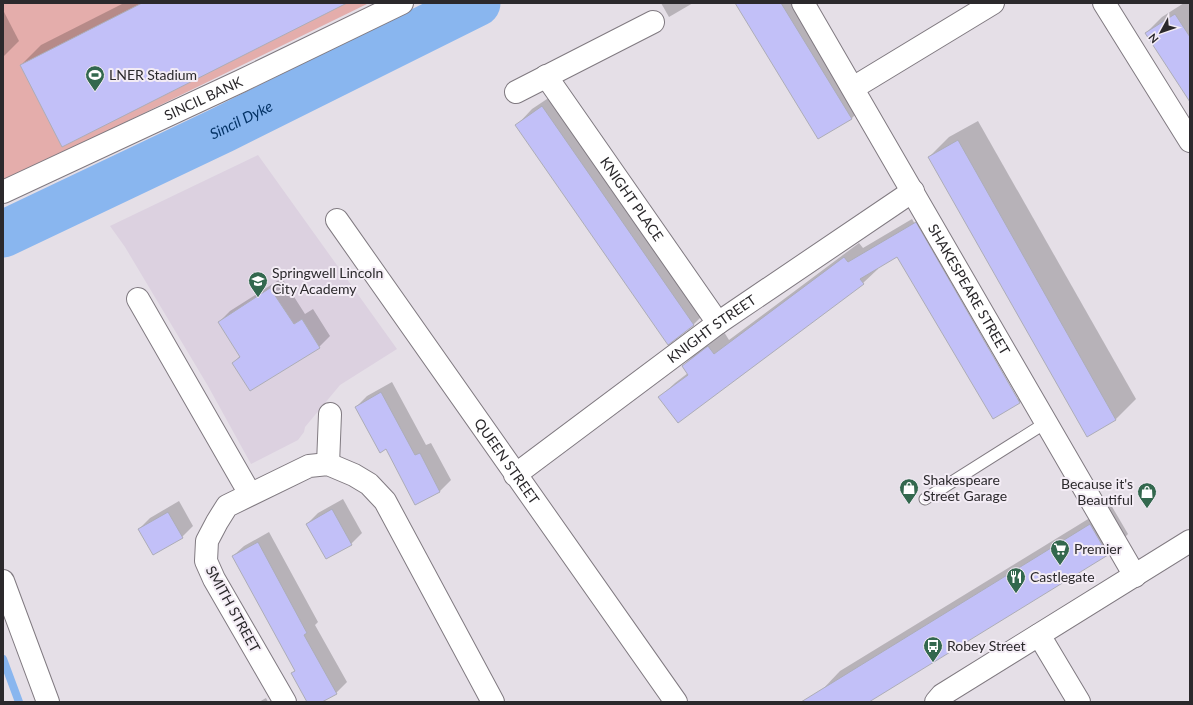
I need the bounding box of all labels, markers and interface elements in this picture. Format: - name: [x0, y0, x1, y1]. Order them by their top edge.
- north arrow: [1141, 12, 1181, 52]
- text: N: [1145, 31, 1161, 46]
- sports icon: LNER Stadium: [84, 64, 106, 92]
- place label: LNER Stadium: [109, 66, 197, 83]
- street label: SINCIL BANK: [161, 72, 246, 124]
- water label: Sincil Dyke: [207, 96, 275, 142]
- street label: KNIGHT PLACE: [597, 153, 667, 244]
- street label: SHAKESPEARE STREET: [925, 221, 1014, 358]
- place label: Springwell Lincoln City Academy: [272, 264, 383, 297]
- school or university icon: Springwell Lincoln City Academy: [247, 270, 269, 298]
- street label: KNIGHT STREET: [664, 290, 760, 366]
- street label: QUEEN STREET: [471, 415, 544, 508]
- place label: Shakespeare Street Garage: [923, 471, 1007, 504]
- place label: Because it's Beautiful: [1061, 475, 1133, 508]
- shop icon: Shakespeare Street Garage: [898, 477, 920, 505]
- shop icon: Because it's Beautiful: [1136, 481, 1158, 509]
- supermarket icon: Premier: [1049, 538, 1071, 566]
- place label: Premier: [1074, 540, 1122, 557]
- street label: SMITH STREET: [203, 563, 265, 656]
- restaurant icon: Castlegate: [1005, 566, 1027, 594]
- place label: Castlegate: [1030, 568, 1095, 585]
- bus stop icon: Robey Street: [922, 635, 944, 663]
- place label: Robey Street: [947, 637, 1026, 654]

